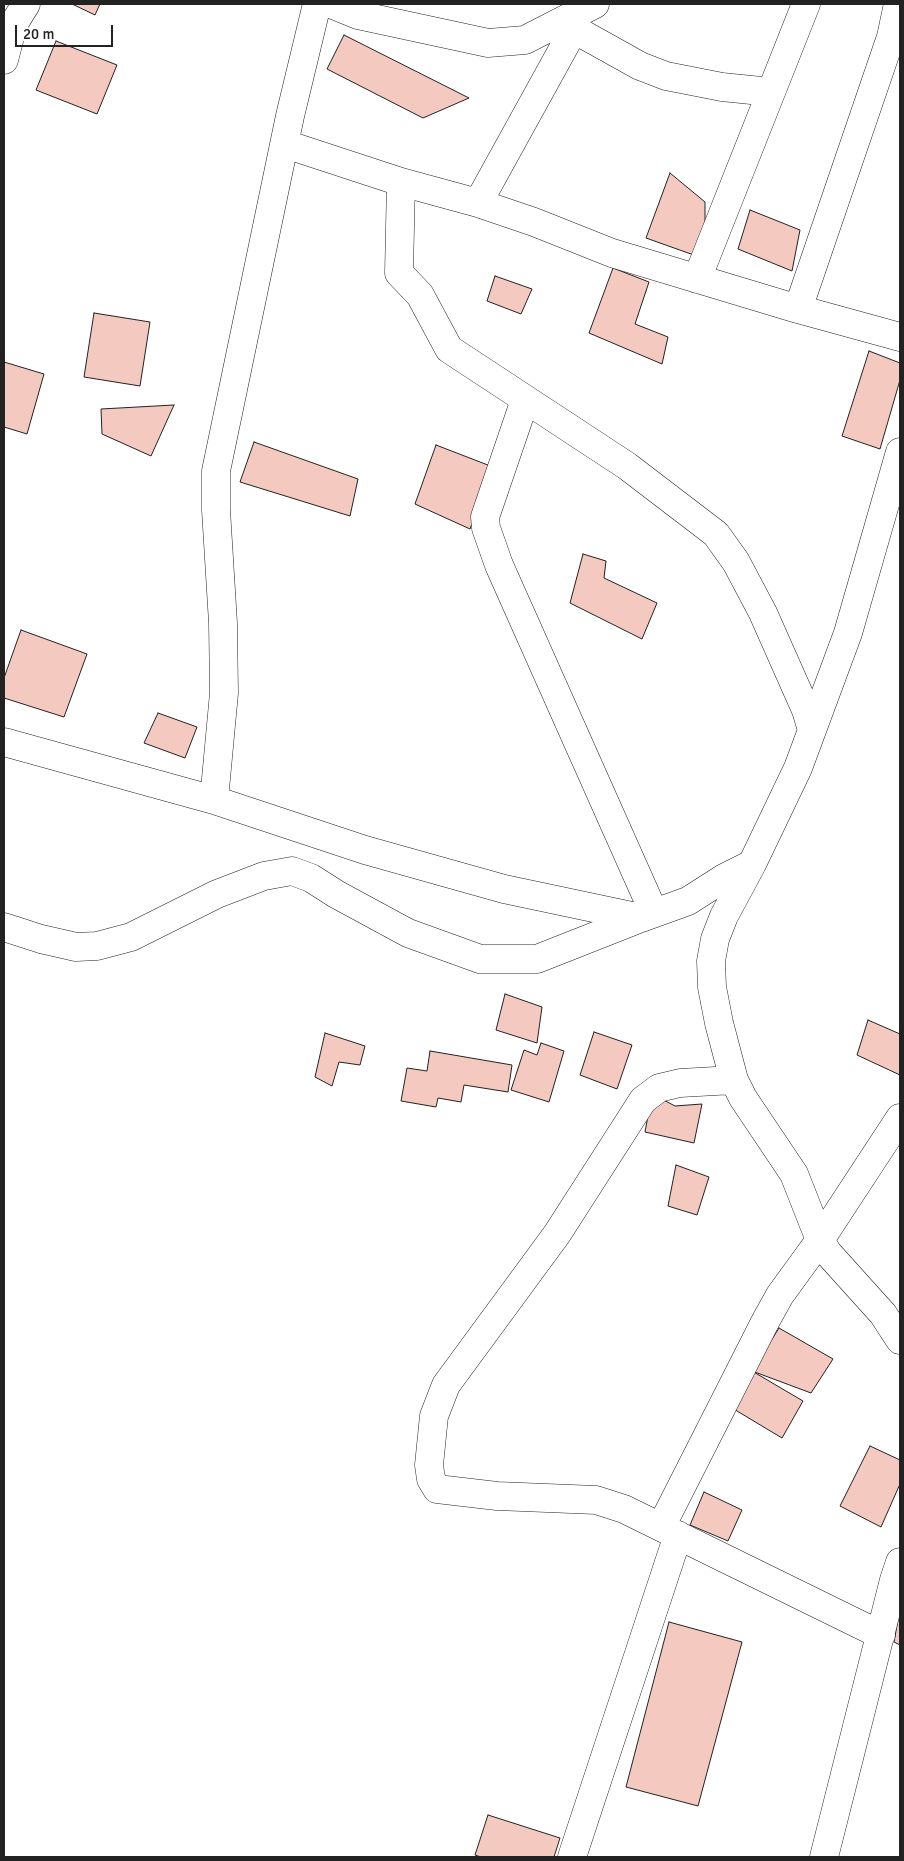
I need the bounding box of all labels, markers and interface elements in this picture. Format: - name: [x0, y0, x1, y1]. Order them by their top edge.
- scale bar: [18, 15, 115, 47]
- text: 20 m: [23, 25, 54, 43]

